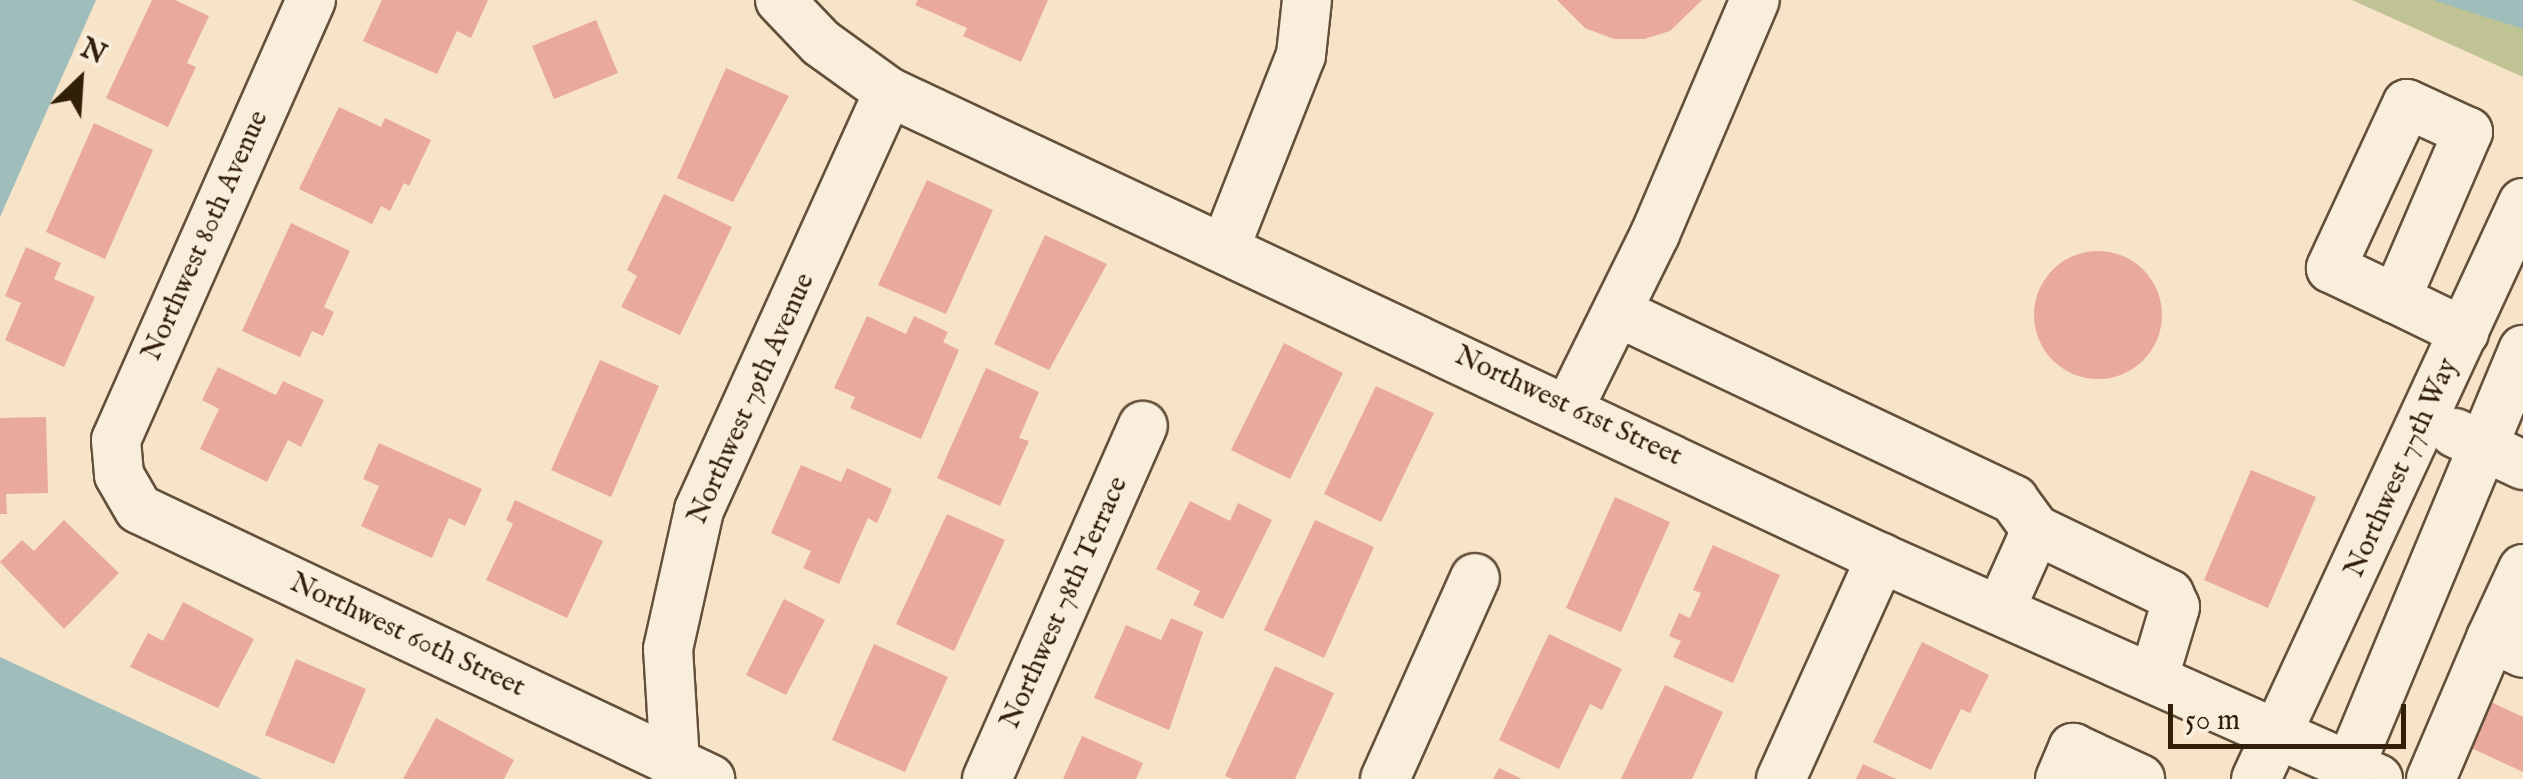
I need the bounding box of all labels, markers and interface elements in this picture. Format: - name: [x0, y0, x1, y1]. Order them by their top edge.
- north arrow: [30, 30, 130, 130]
- text: N: [75, 31, 111, 73]
- street label: Northwest 80th Avenue: [136, 106, 276, 366]
- street label: Northwest 79th Avenue: [682, 268, 822, 530]
- street label: Northwest 61st Street: [1449, 340, 1687, 474]
- street label: Northwest 77th Way: [2338, 353, 2466, 583]
- street label: Northwest 78th Terrace: [994, 472, 1136, 734]
- street label: Northwest 60th Street: [284, 567, 530, 705]
- scale bar: [2173, 684, 2410, 746]
- text: 50 m: [2185, 702, 2240, 740]

